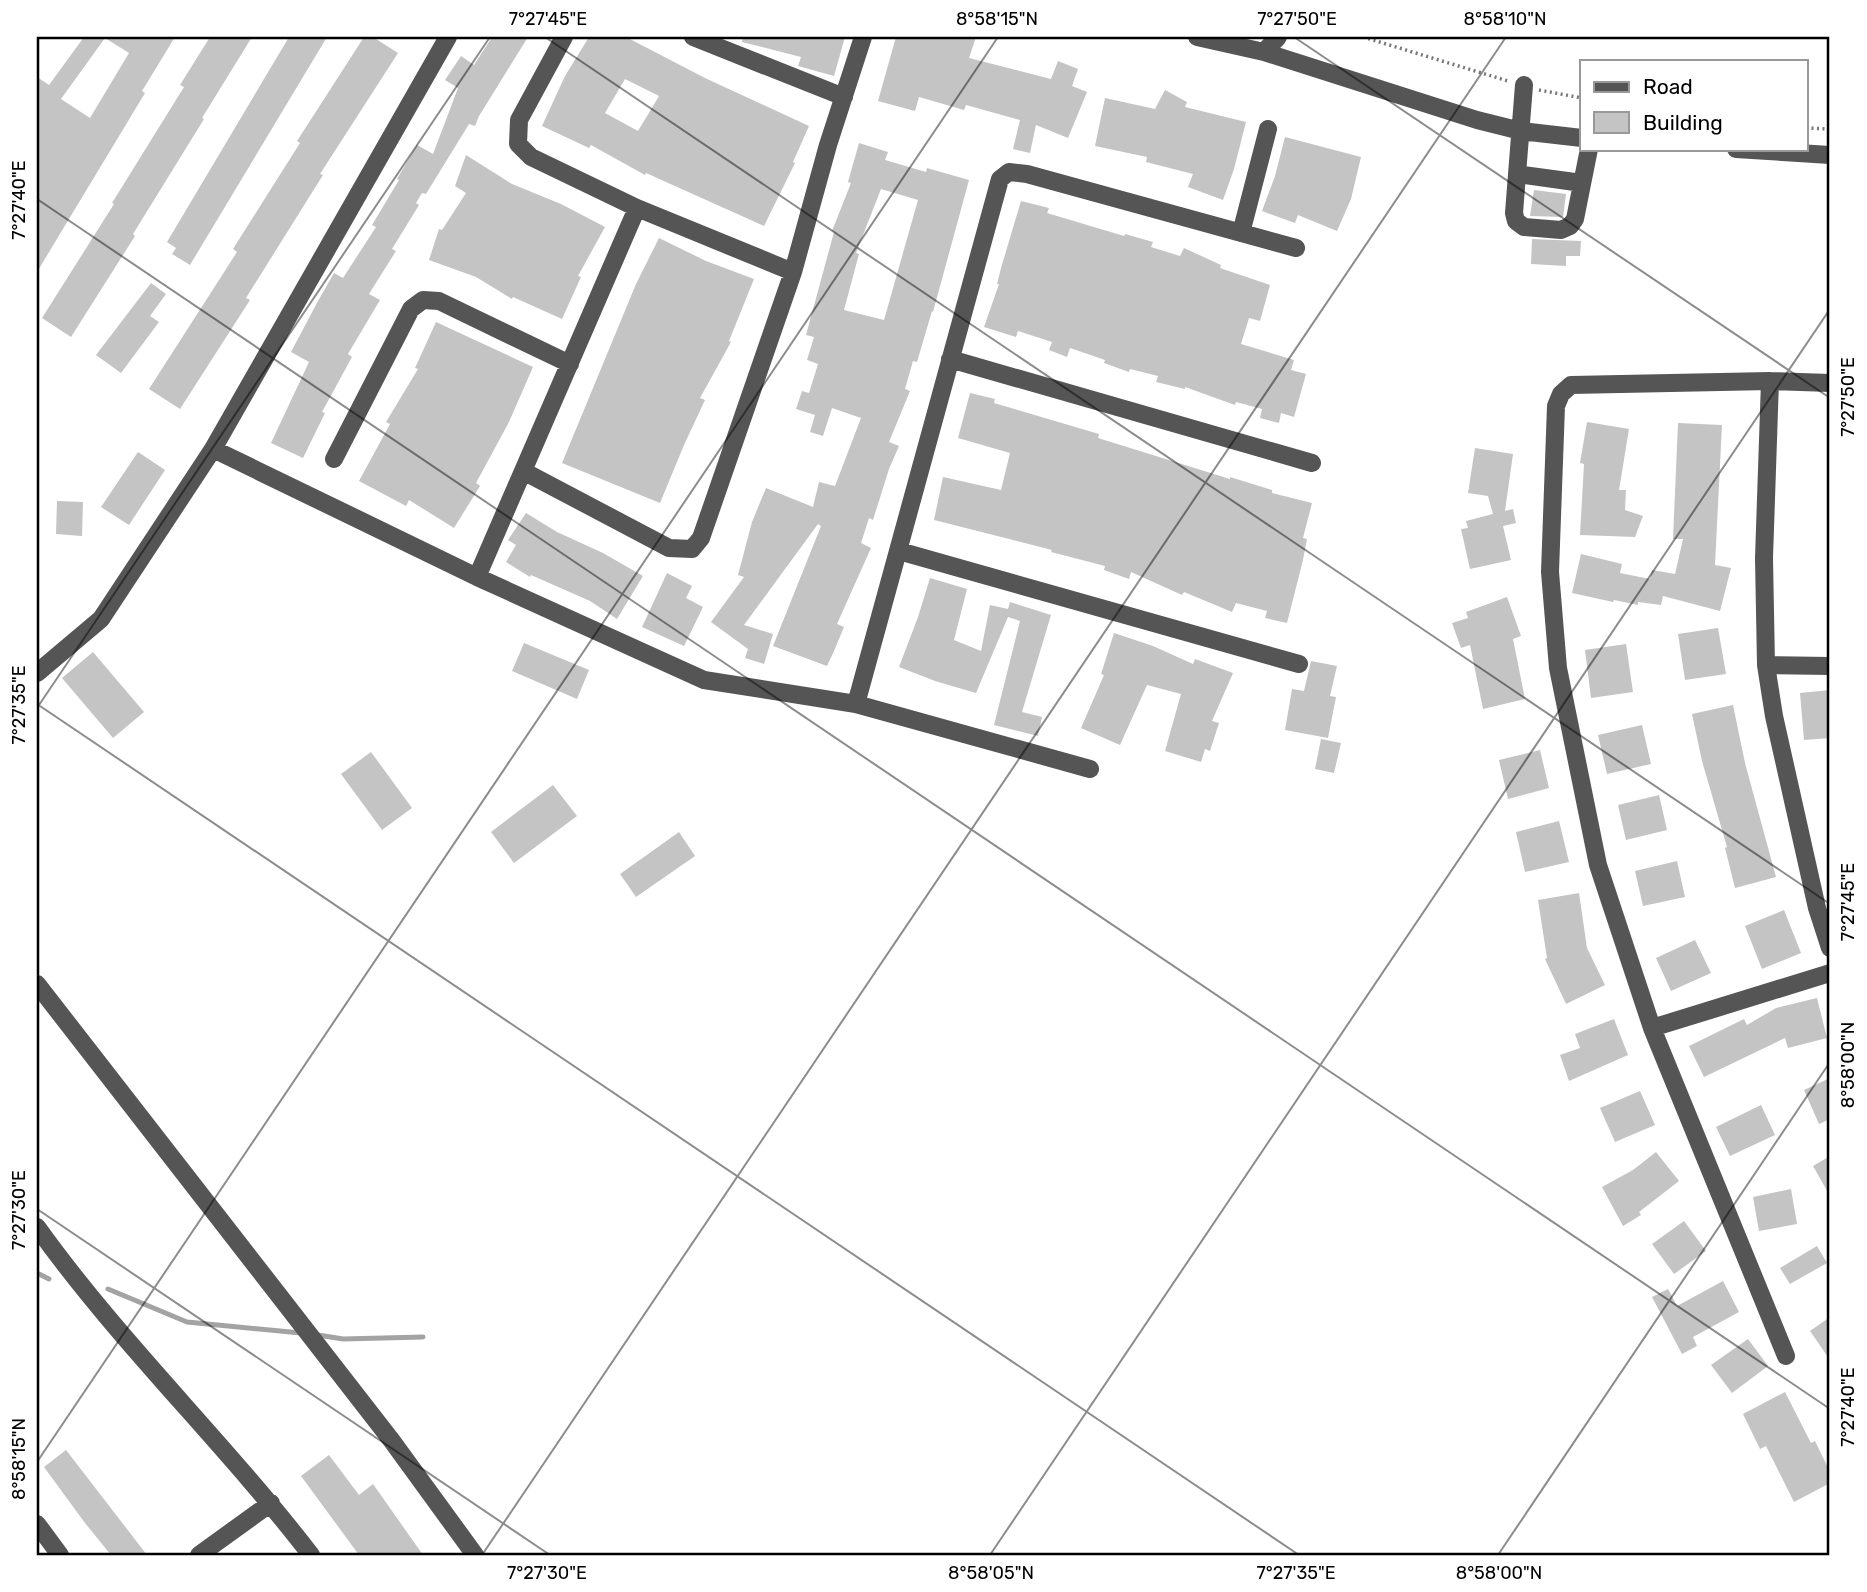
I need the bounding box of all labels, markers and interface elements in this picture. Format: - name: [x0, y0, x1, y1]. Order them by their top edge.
- text: 7°27'45"E: [509, 8, 587, 30]
- text: 8°58'15"N: [956, 8, 1038, 30]
- text: 7°27'50"E: [1257, 8, 1337, 30]
- text: 8°58'10"N: [1464, 8, 1546, 30]
- legend: [1580, 60, 1808, 150]
- text: Road: [1643, 74, 1693, 99]
- text: Building: [1643, 110, 1723, 135]
- text: 7°27'40"E: [8, 160, 30, 240]
- text: 7°27'50"E: [1837, 357, 1859, 437]
- text: 7°27'35"E: [8, 665, 30, 745]
- text: 7°27'45"E: [1837, 863, 1859, 941]
- text: 8°58'00"N: [1837, 1022, 1859, 1108]
- text: 7°27'30"E: [8, 1170, 30, 1250]
- text: 7°27'40"E: [1837, 1367, 1859, 1447]
- text: 8°58'15"N: [8, 1418, 30, 1500]
- text: 7°27'30"E: [507, 1562, 587, 1584]
- text: 8°58'05"N: [948, 1562, 1034, 1584]
- text: 7°27'35"E: [1256, 1562, 1336, 1584]
- text: 8°58'00"N: [1456, 1562, 1542, 1584]

